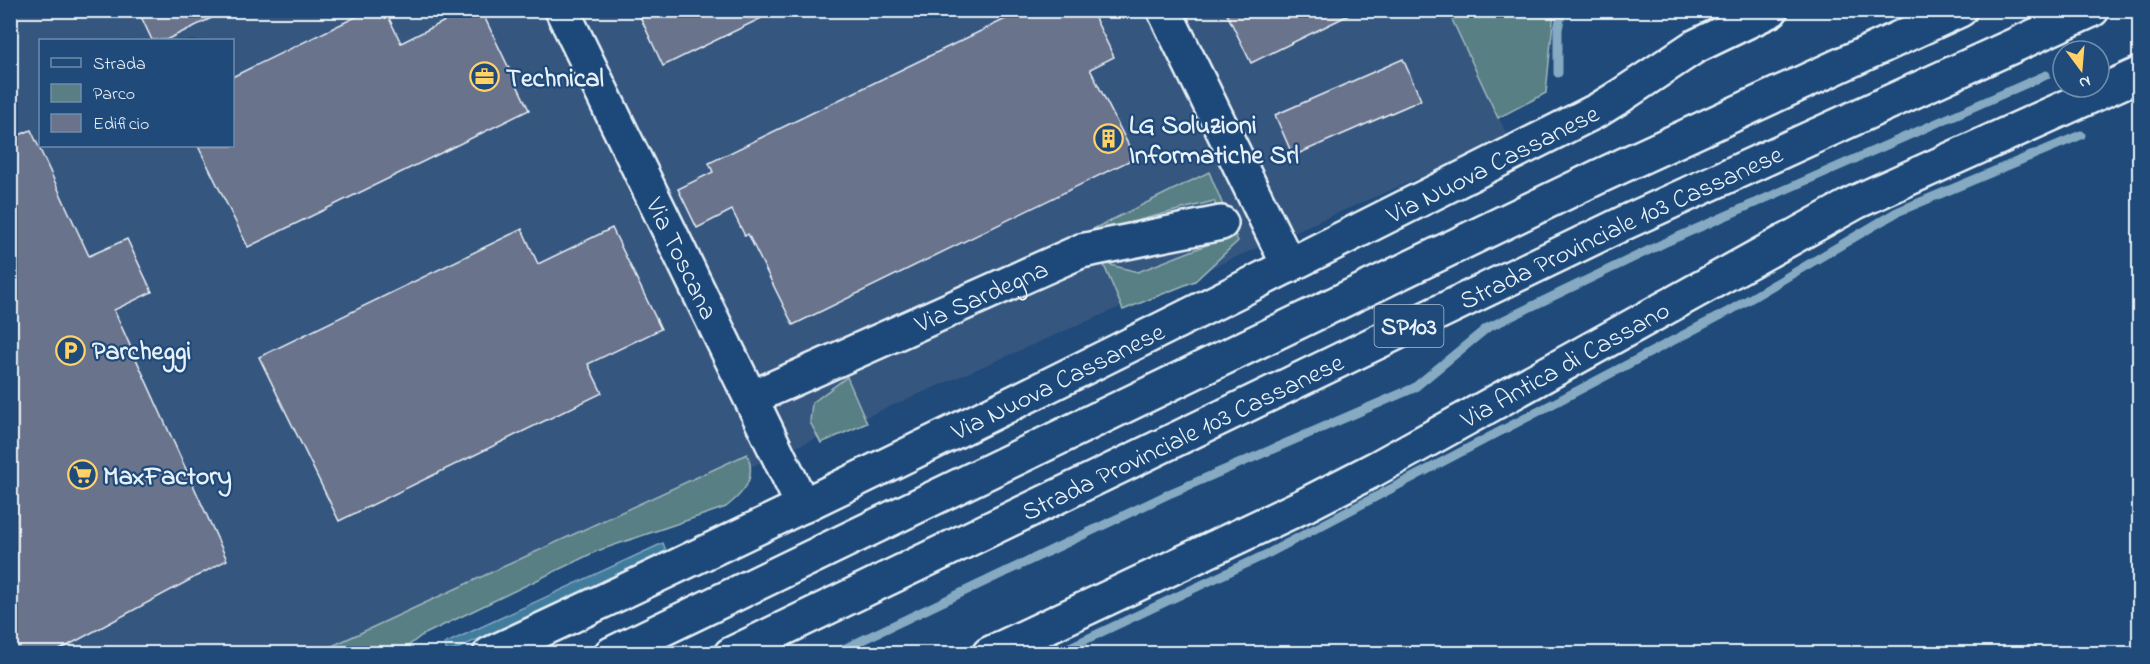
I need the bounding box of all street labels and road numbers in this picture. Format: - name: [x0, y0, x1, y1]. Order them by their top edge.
- street label: Via Nuova Cassanese: [1380, 96, 1607, 236]
- street label: Strada Provinciale 103 Cassanese: [1454, 137, 1790, 322]
- street label: Via Toscana: [634, 191, 726, 327]
- street label: Via Sardegna: [909, 252, 1055, 345]
- street label: Via Antica di Cassano: [1454, 293, 1678, 440]
- road number: SP103: [1374, 305, 1444, 347]
- street label: Via Nuova Cassanese: [945, 314, 1172, 453]
- street label: Strada Provinciale 103 Cassanese: [1016, 345, 1351, 533]

